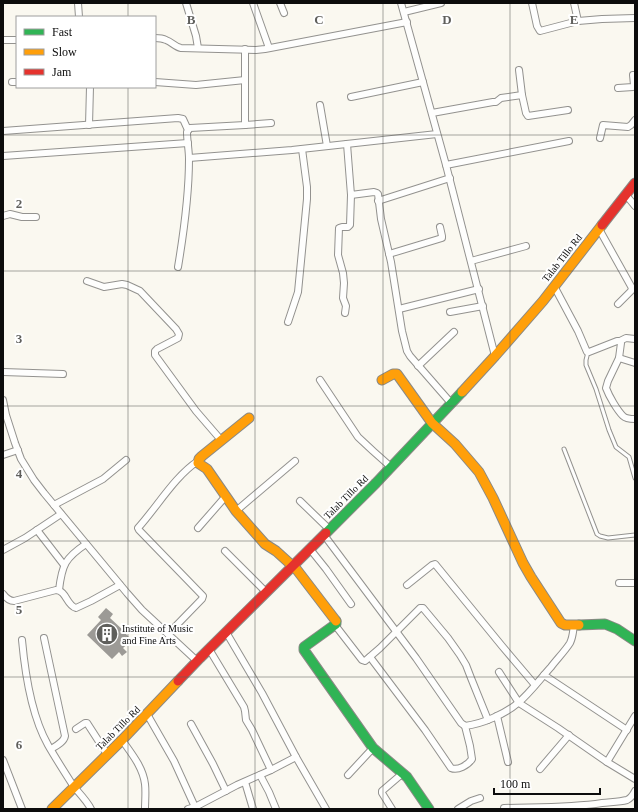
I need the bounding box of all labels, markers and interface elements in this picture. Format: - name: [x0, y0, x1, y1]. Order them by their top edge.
- text: B: [187, 12, 196, 27]
- text: C: [314, 12, 324, 27]
- text: D: [442, 12, 452, 27]
- text: E: [570, 12, 578, 27]
- legend: [16, 16, 156, 88]
- text: Fast: [52, 25, 73, 39]
- text: Slow: [52, 45, 77, 59]
- text: Jam: [52, 65, 72, 79]
- text: 2: [16, 196, 22, 211]
- street label: Talab Tillo Rd: [540, 232, 584, 284]
- text: 3: [16, 331, 23, 346]
- text: 4: [16, 466, 23, 481]
- street label: Talab Tillo Rd: [322, 473, 370, 521]
- text: 5: [16, 602, 23, 617]
- building icon: Institute of Music and Fine Arts: [94, 621, 120, 647]
- place label: Institute of Music and Fine Arts: [122, 623, 194, 646]
- street label: Talab Tillo Rd: [94, 704, 142, 752]
- text: 6: [16, 737, 23, 752]
- scale bar: [494, 770, 600, 796]
- text: 100 m: [500, 777, 531, 791]

